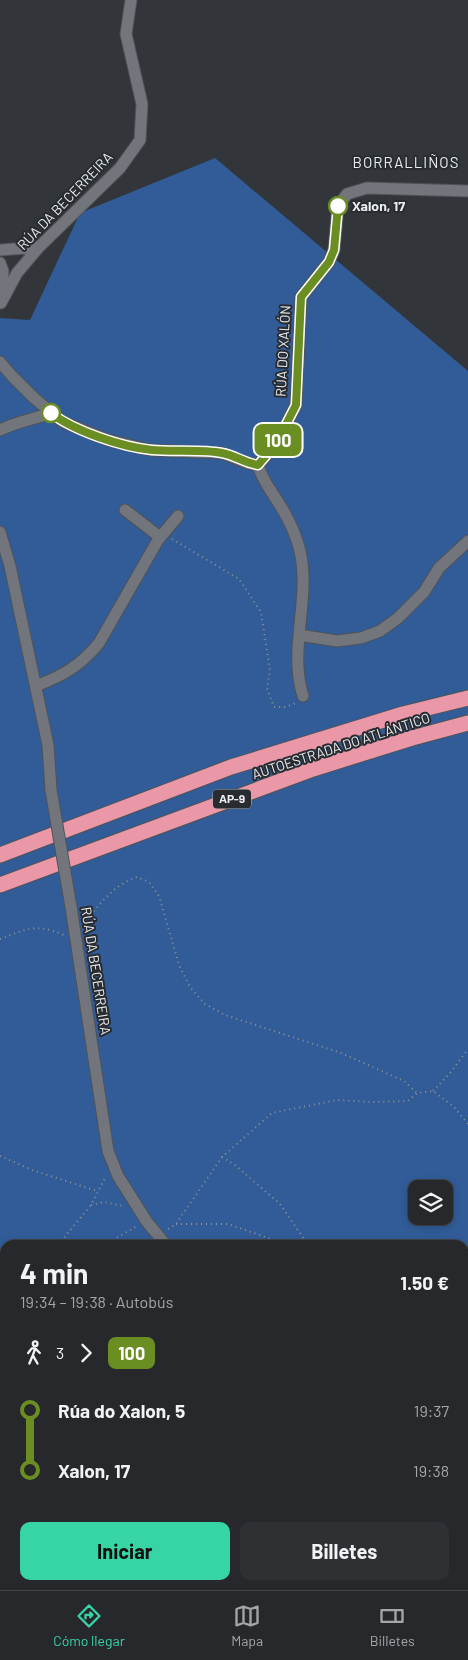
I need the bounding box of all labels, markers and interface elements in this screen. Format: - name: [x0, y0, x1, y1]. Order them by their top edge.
- street label: RÚA DA BECERREIRA: [14, 148, 116, 253]
- district label: BORRALLIÑOS: [353, 153, 459, 171]
- marker: Xalon, 17: [328, 196, 348, 216]
- place label: Xalon, 17: [352, 197, 405, 214]
- street label: RÚA DO XALÓN: [272, 305, 293, 397]
- unlabelled marker: [41, 403, 61, 423]
- line badge: 100: [249, 424, 307, 456]
- text: 100: [265, 429, 291, 451]
- street label: AUTOESTRADA DO ATLÁNTICO: [250, 709, 432, 782]
- road number: AP-9: [213, 790, 251, 809]
- street label: RÚA DA BECERREIRA: [78, 906, 115, 1037]
- map controls: [408, 1180, 453, 1225]
- button: layers: [408, 1180, 453, 1225]
- text: 4 min: [20, 1256, 88, 1290]
- text: 1.50 €: [400, 1271, 449, 1294]
- text: 19:34 – 19:38 · Autobús: [20, 1292, 173, 1311]
- icon: walk: [20, 1339, 48, 1367]
- icon: forward: [72, 1339, 100, 1367]
- text: 100: [118, 1342, 145, 1364]
- text: 3: [56, 1343, 64, 1362]
- text: Rúa do Xalon, 5: [58, 1399, 185, 1422]
- text: 19:37: [414, 1401, 449, 1420]
- text: Xalon, 17: [58, 1459, 130, 1482]
- text: 19:38: [413, 1461, 449, 1480]
- button: Iniciar: [20, 1522, 230, 1580]
- button: Billetes: [240, 1522, 449, 1580]
- tab: Cómo llegar: [53, 1602, 125, 1649]
- tab: Mapa: [231, 1602, 263, 1649]
- tab: Billetes: [370, 1602, 415, 1649]

